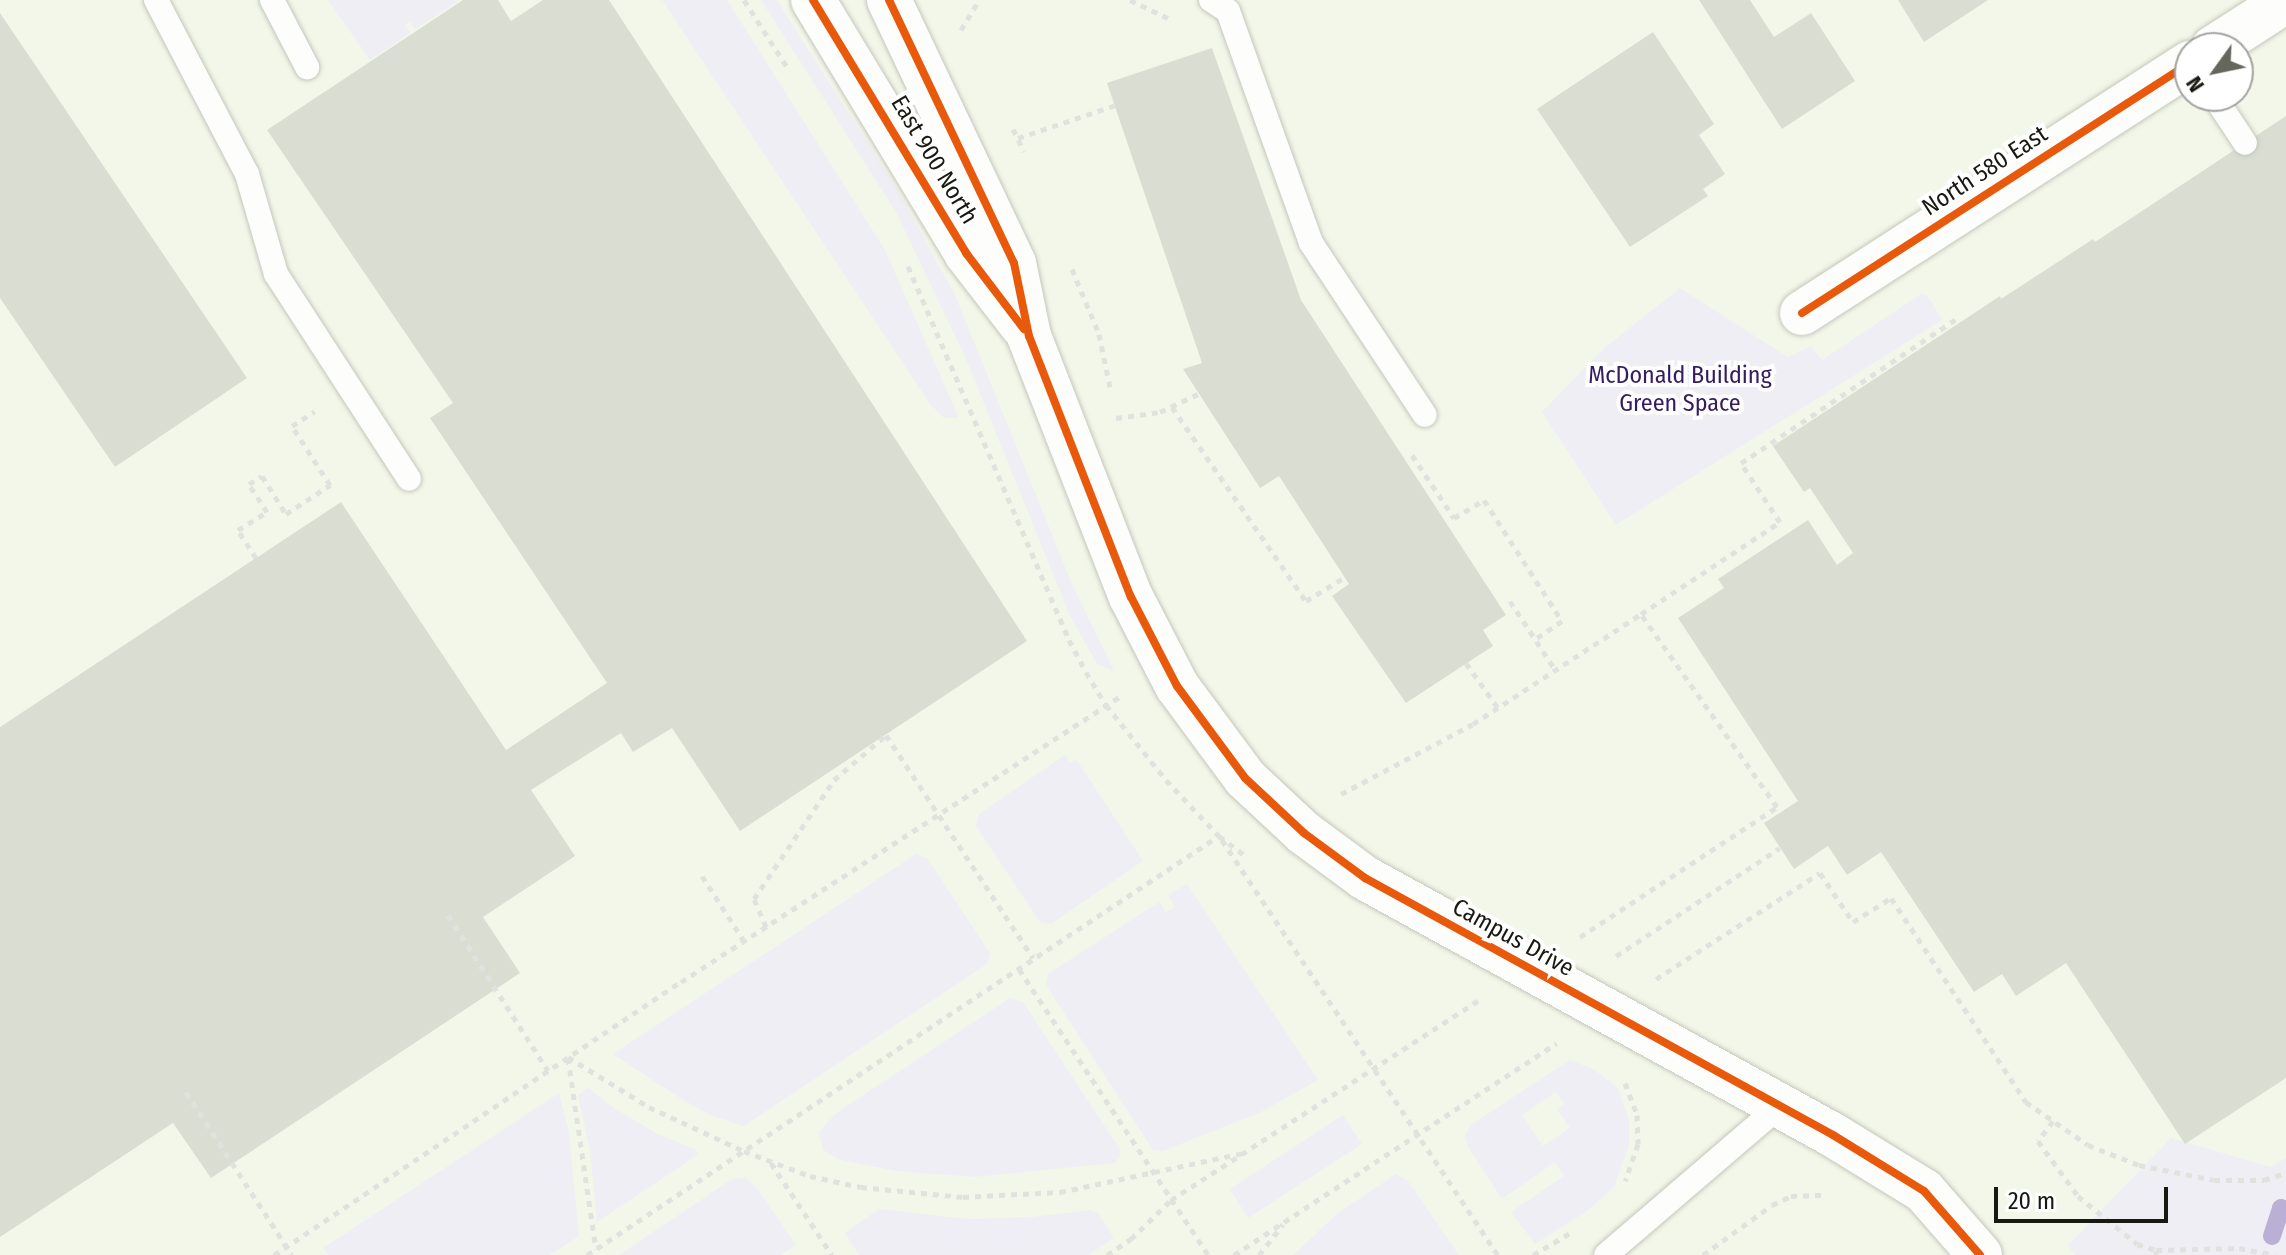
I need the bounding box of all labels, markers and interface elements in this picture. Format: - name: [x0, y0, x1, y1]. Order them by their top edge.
- north arrow: [2174, 32, 2254, 112]
- text: N: [2180, 71, 2210, 97]
- street label: East 900 North: [884, 91, 984, 229]
- street label: North 580 East: [1917, 120, 2053, 222]
- park label: McDonald Building Green Space: [1588, 362, 1772, 418]
- street label: Campus Drive: [1447, 893, 1579, 983]
- scale bar: [1998, 1171, 2172, 1221]
- text: 20 m: [2008, 1187, 2055, 1215]

